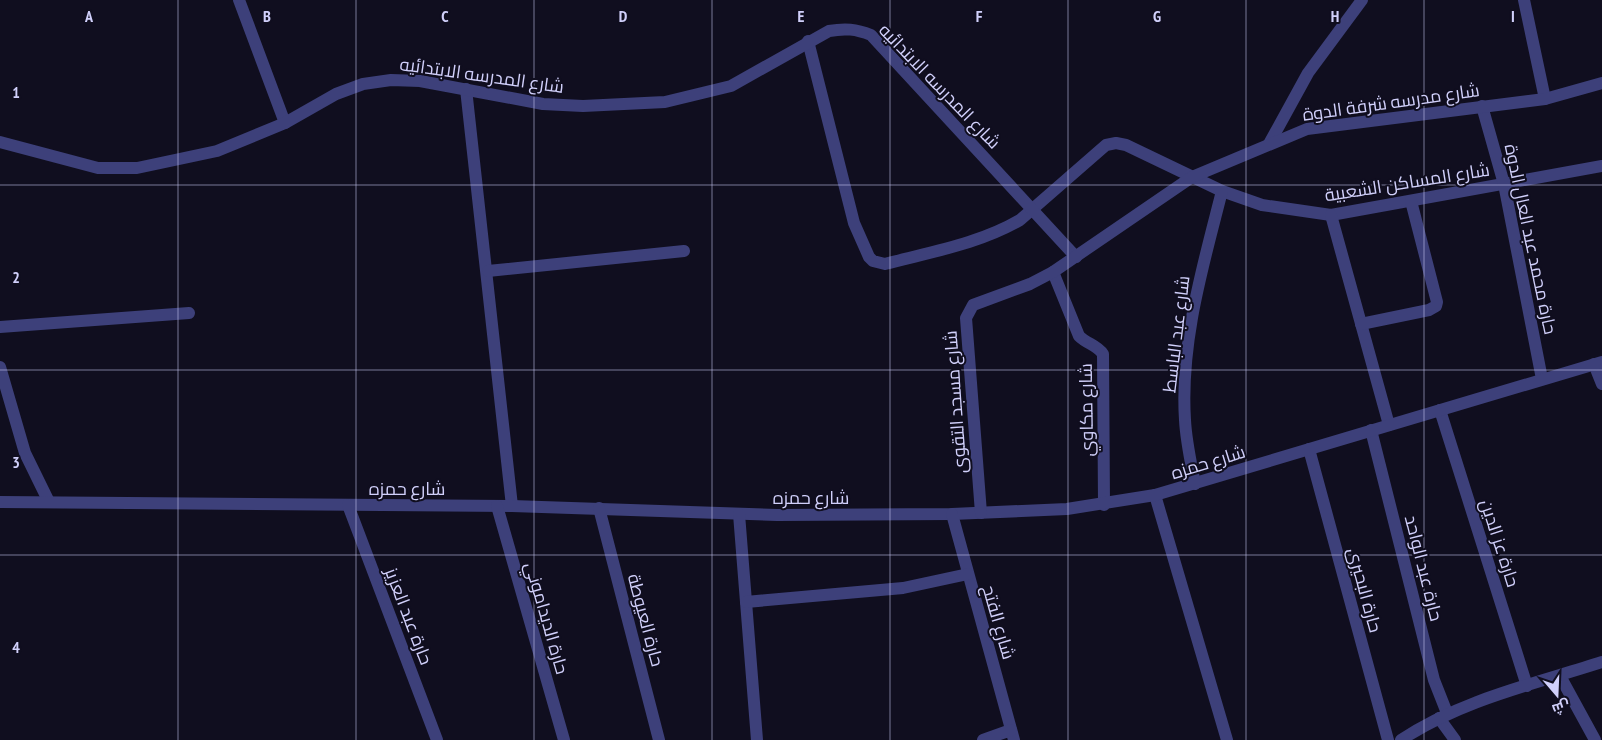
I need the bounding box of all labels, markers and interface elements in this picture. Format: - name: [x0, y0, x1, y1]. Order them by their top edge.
- text: A: [84, 6, 94, 26]
- text: B: [263, 6, 271, 26]
- text: C: [441, 6, 449, 26]
- text: D: [619, 6, 628, 26]
- text: E: [798, 6, 805, 26]
- text: F: [976, 6, 983, 26]
- text: G: [1153, 6, 1161, 26]
- text: H: [1331, 6, 1339, 26]
- text: I: [1511, 6, 1515, 26]
- street label: شارع المدرسه الابتدائيه: [873, 18, 1006, 154]
- street label: شارع المدرسه الابتدائيه: [398, 52, 566, 99]
- street label: شارع مدرسه شرفة الدوة: [1301, 78, 1481, 127]
- text: 1: [12, 82, 20, 102]
- street label: حارة محمد عبد العال الدوة: [1500, 142, 1562, 336]
- street label: شارع المساكن الشعبية: [1323, 158, 1491, 207]
- text: 2: [12, 267, 20, 287]
- street label: شارع عبد الباسط: [1157, 274, 1196, 394]
- street label: شارع مسجد التقوى: [939, 330, 972, 474]
- street label: شارع مكاوي: [1074, 363, 1101, 457]
- street label: شارع حمزه: [1168, 440, 1248, 485]
- text: 3: [12, 452, 20, 472]
- street label: شارع حمزه: [369, 477, 445, 501]
- street label: شارع حمزه: [773, 486, 849, 510]
- street label: حارة عز الدين: [1475, 496, 1525, 590]
- street label: حارة عبد الواحد: [1400, 513, 1448, 623]
- street label: حارة البحيرى: [1343, 545, 1387, 635]
- street label: حارة الديداموني: [517, 559, 574, 678]
- street label: حارة عبد العزيز: [380, 563, 438, 668]
- street label: حارة العيوطة: [623, 571, 669, 669]
- street label: شارع الفتح: [976, 582, 1021, 662]
- text: 4: [12, 637, 20, 657]
- north arrow: [1532, 670, 1582, 720]
- text: ش: [1550, 696, 1573, 719]

